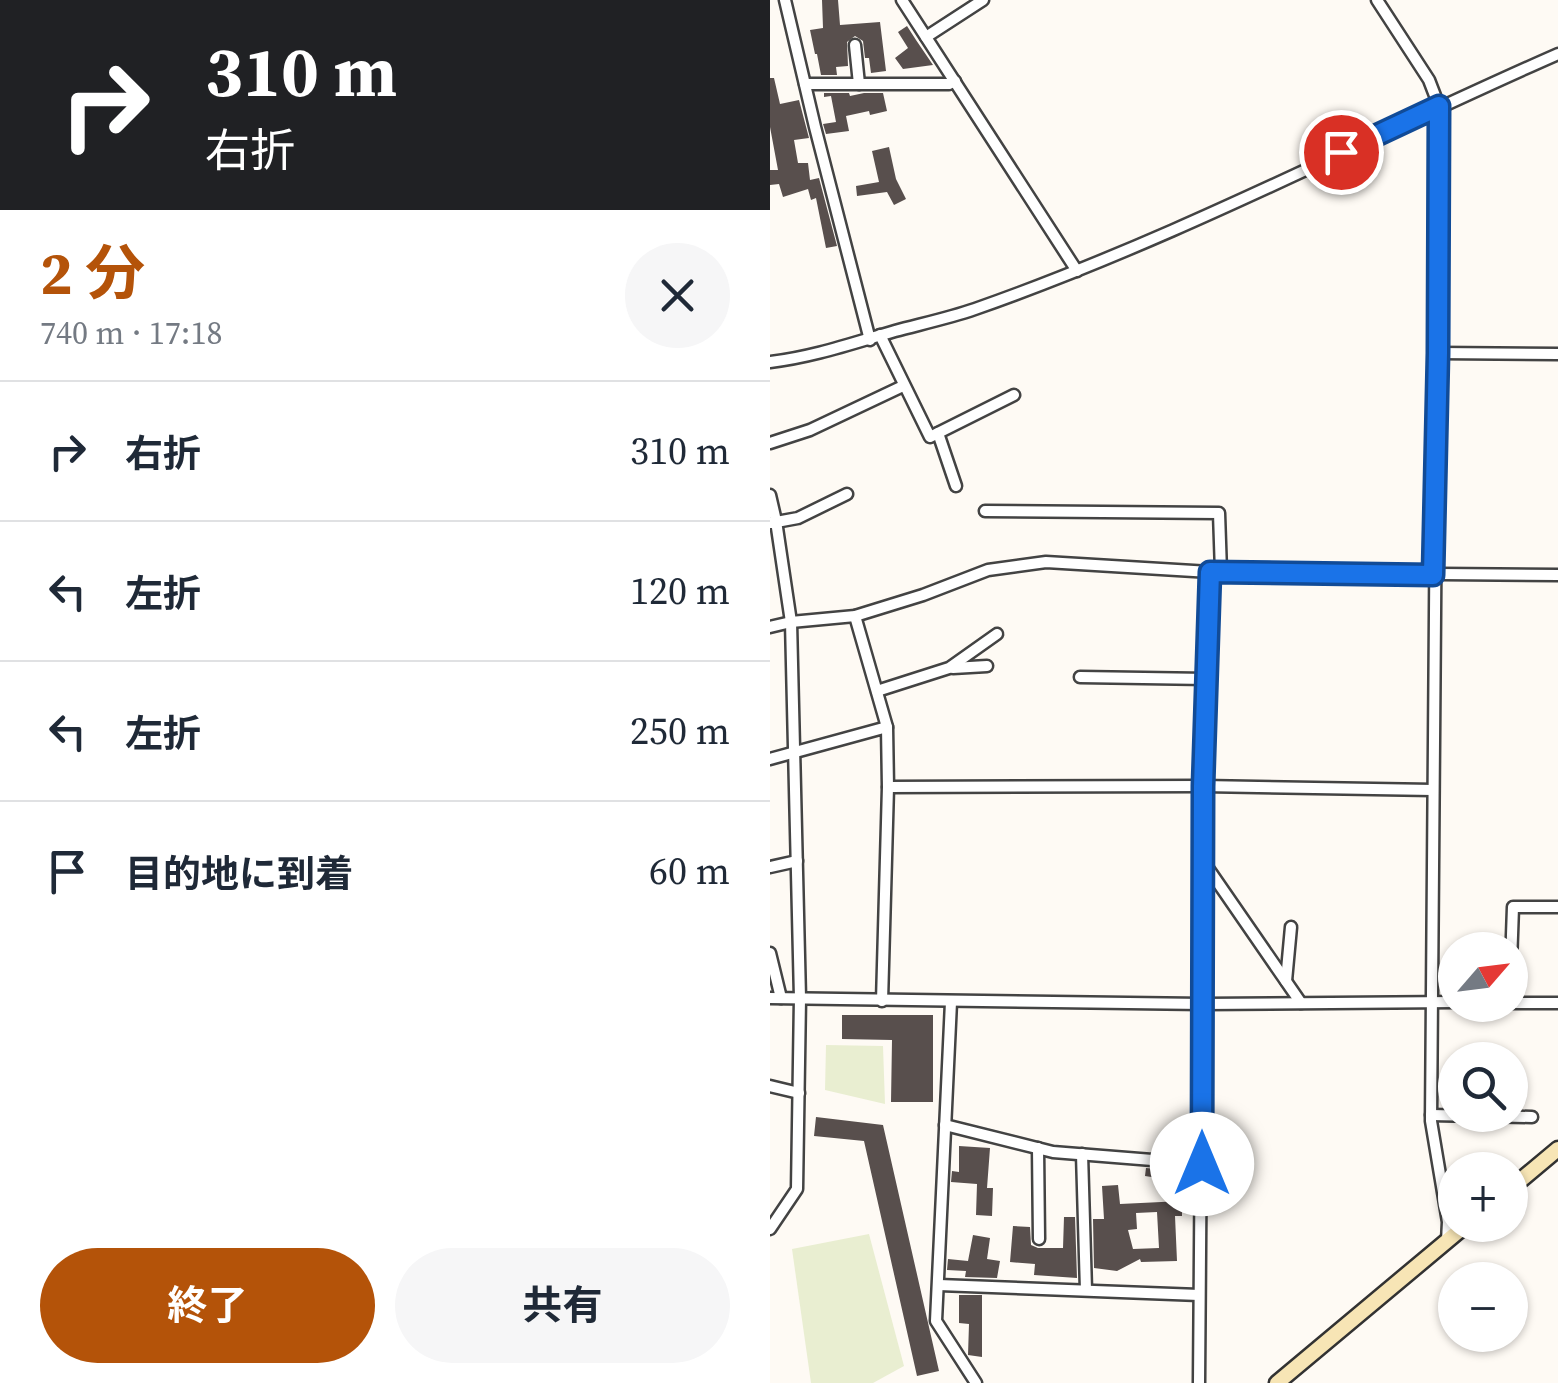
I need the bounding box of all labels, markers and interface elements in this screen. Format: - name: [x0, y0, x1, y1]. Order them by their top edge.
- text: 310 m: [205, 23, 397, 119]
- icon: right: [40, 40, 170, 170]
- pin: [1299, 110, 1384, 195]
- text: 右折: [205, 119, 295, 181]
- icon: arrive: [1314, 125, 1369, 180]
- text: 2 分: [40, 232, 145, 314]
- button: close: [625, 243, 730, 348]
- text: 740 m · 17:18: [40, 311, 222, 355]
- icon: right: [40, 424, 95, 479]
- text: 310 m: [630, 425, 730, 477]
- text: 右折: [125, 428, 201, 480]
- icon: left: [40, 564, 95, 619]
- text: 120 m: [630, 565, 730, 617]
- text: 左折: [125, 568, 201, 620]
- icon: left: [40, 704, 95, 759]
- text: 250 m: [630, 705, 730, 757]
- text: 左折: [125, 708, 201, 760]
- icon: arrive: [40, 844, 95, 899]
- text: 60 m: [649, 845, 730, 897]
- text: 目的地に到着: [125, 848, 353, 900]
- north arrow: [1438, 932, 1528, 1022]
- map controls: [1438, 932, 1528, 1352]
- button: search: [1438, 1042, 1528, 1132]
- position arrow: [1150, 1112, 1254, 1216]
- button: +: [1438, 1152, 1528, 1242]
- button: 終了: [40, 1248, 375, 1363]
- button: 共有: [395, 1248, 730, 1363]
- button: −: [1438, 1262, 1528, 1352]

